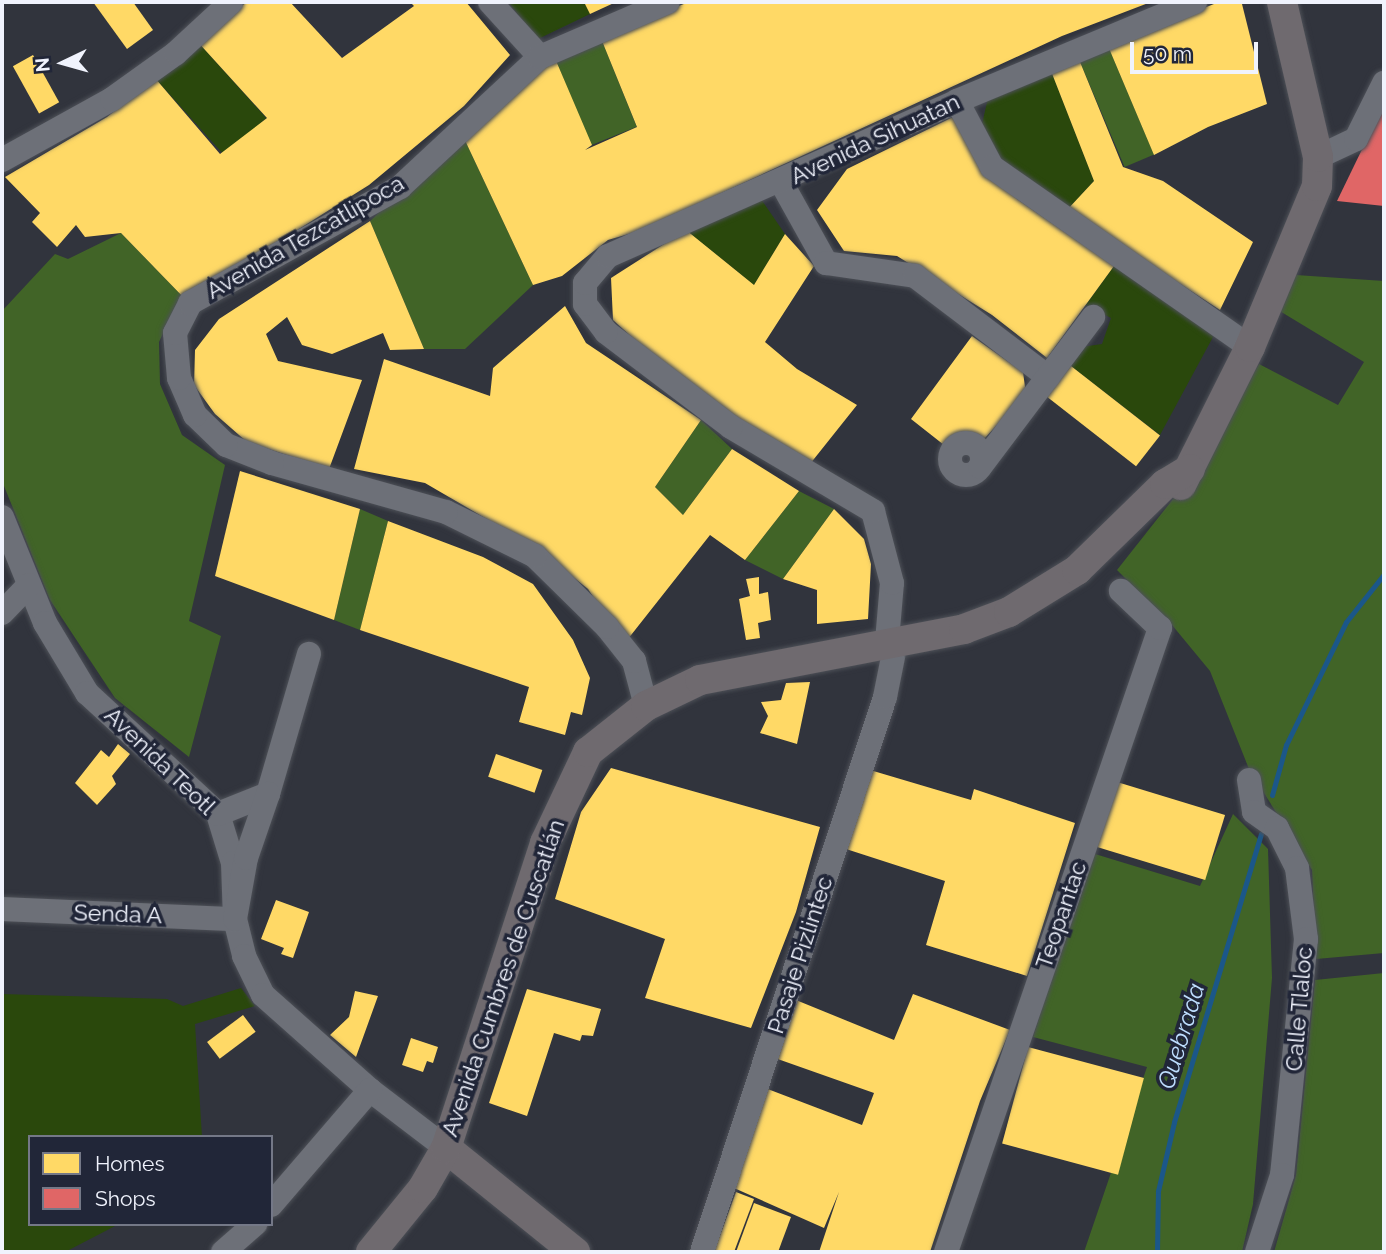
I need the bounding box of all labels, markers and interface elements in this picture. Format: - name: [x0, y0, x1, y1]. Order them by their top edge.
- north arrow: [28, 28, 98, 98]
- scale bar: [1134, 28, 1262, 72]
- text: 50 m: [1143, 41, 1192, 66]
- text: N: [30, 57, 54, 73]
- street label: Avenida Sihuatan: [786, 88, 964, 190]
- street label: Avenida Tezcatlipoca: [201, 169, 409, 305]
- street label: Avenida Teotl: [99, 701, 221, 821]
- street label: Avenida Cumbres de Cuscatlán: [436, 816, 570, 1140]
- street label: Teopantac: [1030, 858, 1092, 972]
- street label: Pasaje Pizlintec: [762, 873, 838, 1037]
- street label: Senda A: [73, 899, 163, 929]
- street label: Calle Tlaloc: [1280, 945, 1318, 1073]
- water label: Quebrada: [1151, 980, 1211, 1092]
- legend: [28, 1135, 273, 1226]
- text: Homes: [95, 1151, 165, 1176]
- text: Shops: [95, 1186, 156, 1211]

